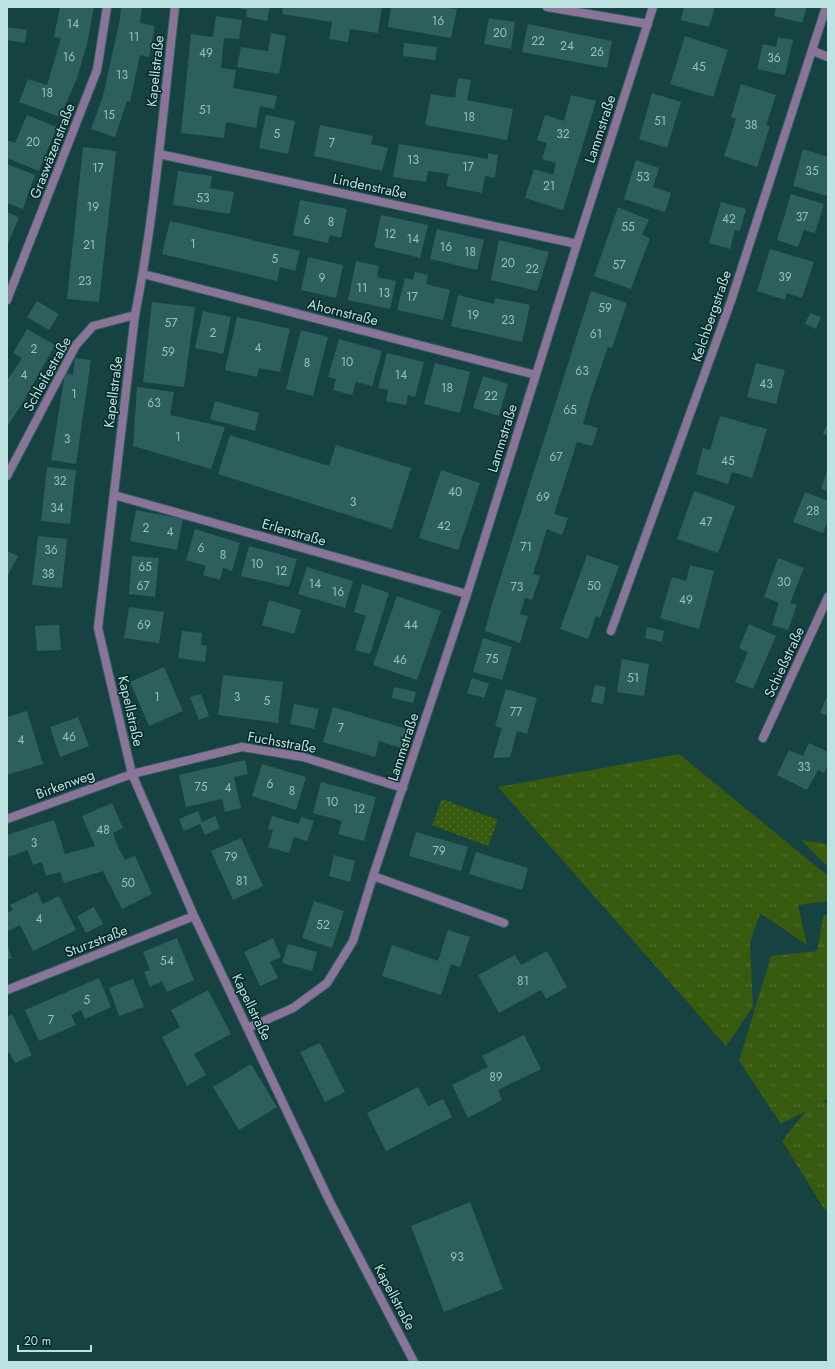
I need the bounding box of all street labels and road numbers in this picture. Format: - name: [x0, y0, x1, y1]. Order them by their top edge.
- street label: Kapellstraße: [141, 34, 169, 108]
- street label: Lammstraße: [580, 92, 620, 166]
- street label: Graswäzenstraße: [25, 100, 79, 202]
- street label: Lindenstraße: [331, 168, 409, 204]
- street label: Kelchbergstraße: [686, 268, 736, 364]
- street label: Ahornstraße: [306, 294, 380, 330]
- street label: Schleifestraße: [18, 333, 76, 415]
- street label: Kapellstraße: [99, 355, 127, 429]
- street label: Lammstraße: [482, 401, 522, 475]
- street label: Erlenstraße: [260, 513, 328, 551]
- street label: Schießstraße: [759, 623, 809, 701]
- street label: Kapellstraße: [113, 674, 149, 748]
- street label: Lammstraße: [383, 710, 423, 784]
- street label: Fuchsstraße: [246, 726, 318, 758]
- street label: Birkenweg: [33, 764, 97, 804]
- street label: Sturzstraße: [62, 920, 130, 962]
- street label: Kapellstraße: [227, 970, 277, 1044]
- street label: Kapellstraße: [369, 1261, 421, 1333]

